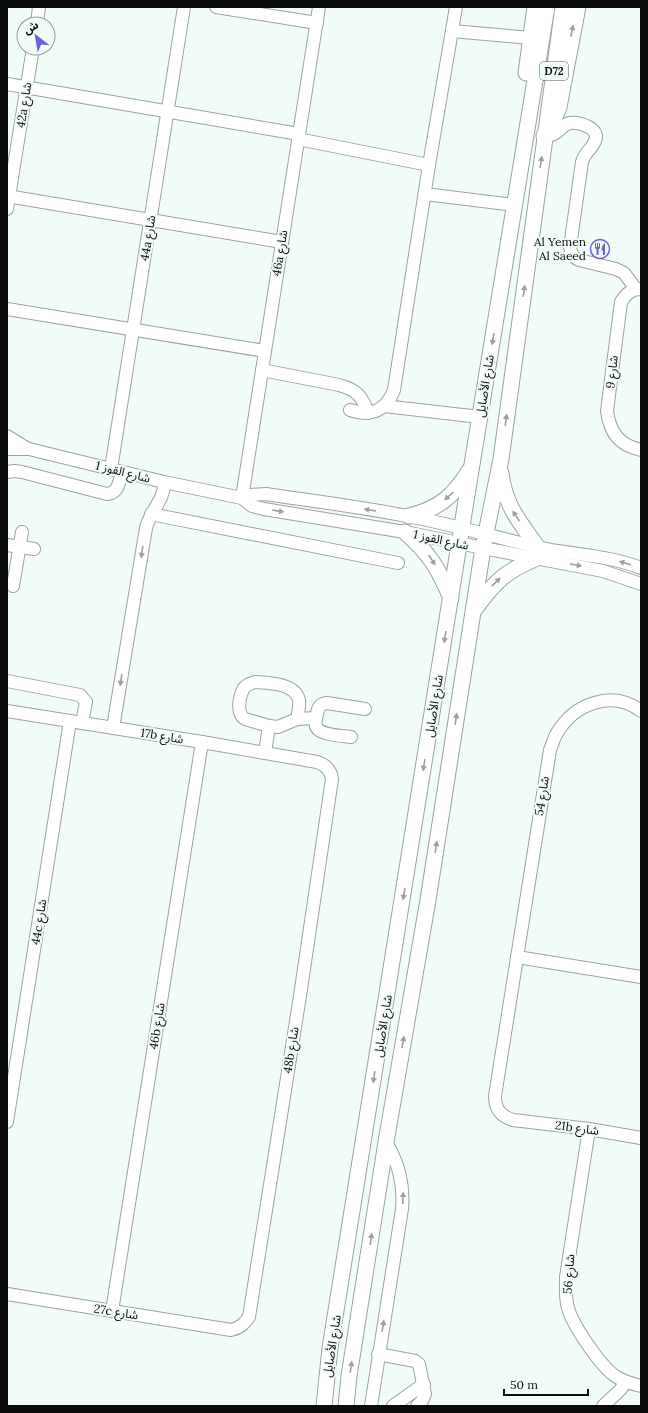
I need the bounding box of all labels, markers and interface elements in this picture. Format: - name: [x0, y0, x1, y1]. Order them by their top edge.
- north arrow: [16, 16, 56, 56]
- text: ش: [21, 18, 41, 37]
- one-way arrow: [569, 25, 575, 37]
- road number: D72: [540, 62, 568, 80]
- street label: 42a شارع: [13, 81, 36, 129]
- one-way arrow: [538, 156, 544, 168]
- street label: 44a شارع: [137, 214, 160, 262]
- street label: 46a شارع: [268, 229, 293, 277]
- place label: Al Yemen Al Saeed: [533, 234, 586, 263]
- restaurant icon: Al Yemen Al Saeed: [589, 238, 611, 260]
- one-way arrow: [521, 285, 527, 297]
- one-way arrow: [490, 333, 496, 345]
- street label: شارع الأصايل: [472, 354, 499, 419]
- street label: شارع 9: [602, 354, 623, 390]
- one-way arrow: [503, 414, 509, 426]
- street label: شارع القوز 1: [94, 457, 152, 488]
- one-way arrow: [445, 491, 454, 500]
- one-way arrow: [364, 507, 376, 513]
- one-way arrow: [272, 509, 284, 515]
- one-way arrow: [512, 511, 520, 521]
- street label: شارع القوز 1: [412, 526, 470, 555]
- one-way arrow: [139, 546, 145, 558]
- one-way arrow: [428, 554, 435, 566]
- one-way arrow: [618, 560, 630, 566]
- one-way arrow: [569, 563, 582, 569]
- one-way arrow: [491, 577, 501, 587]
- one-way arrow: [442, 631, 448, 643]
- one-way arrow: [118, 674, 124, 686]
- street label: شارع الأصايل: [421, 674, 448, 739]
- one-way arrow: [453, 713, 459, 725]
- street label: 17b شارع: [139, 725, 185, 748]
- one-way arrow: [421, 759, 427, 771]
- street label: شارع 54: [531, 775, 554, 817]
- one-way arrow: [433, 841, 439, 853]
- one-way arrow: [401, 888, 407, 900]
- street label: 44c شارع: [28, 898, 51, 946]
- street label: شارع الأصايل: [370, 994, 397, 1059]
- street label: 46b شارع: [145, 1002, 170, 1051]
- street label: 48b شارع: [279, 1026, 304, 1075]
- one-way arrow: [401, 1035, 407, 1048]
- one-way arrow: [371, 1071, 377, 1084]
- street label: 21b شارع: [554, 1117, 600, 1140]
- one-way arrow: [400, 1191, 406, 1204]
- one-way arrow: [368, 1233, 374, 1245]
- street label: شارع 56: [560, 1253, 579, 1295]
- street label: 27c شارع: [92, 1301, 139, 1324]
- street label: شارع الأصايل: [319, 1314, 346, 1379]
- one-way arrow: [380, 1320, 386, 1332]
- one-way arrow: [348, 1361, 354, 1373]
- scale bar: [504, 1371, 588, 1397]
- text: 50 m: [510, 1377, 538, 1392]

